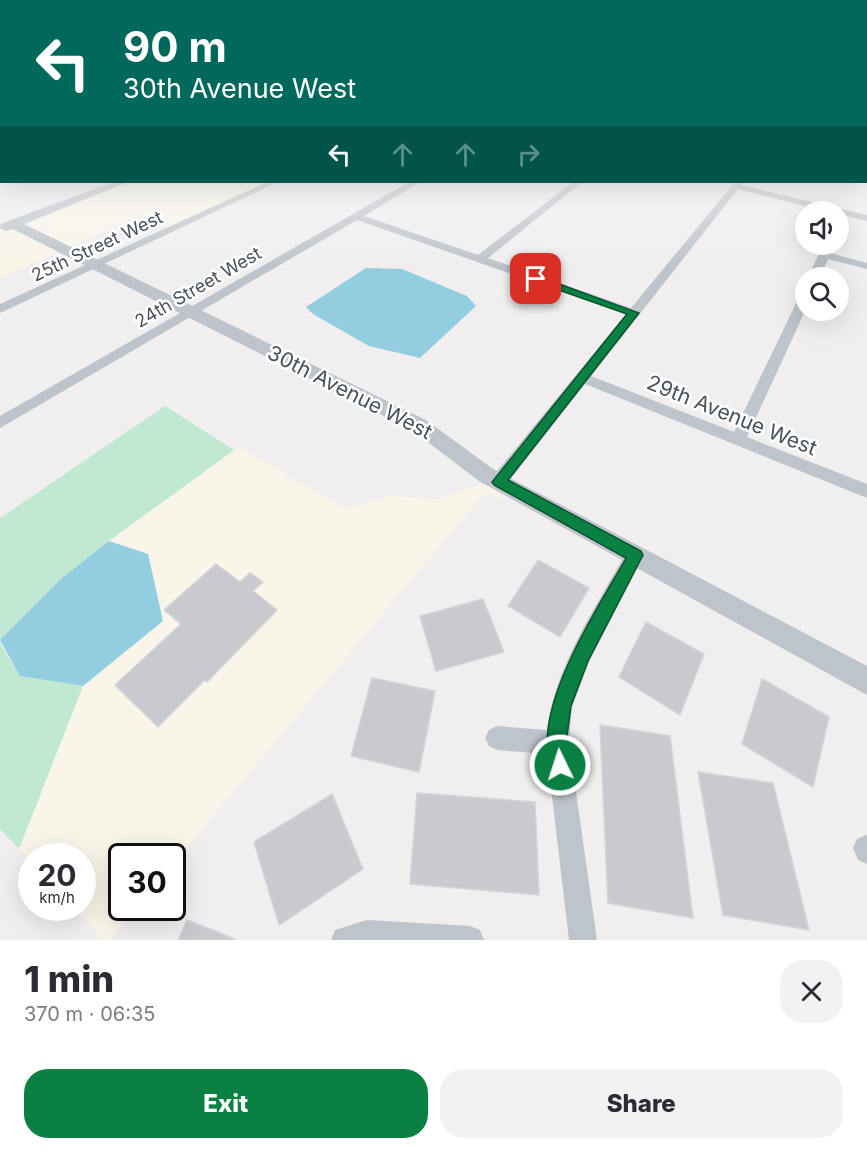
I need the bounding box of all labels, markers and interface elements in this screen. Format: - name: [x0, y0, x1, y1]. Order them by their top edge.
- text: 90 m: [123, 21, 227, 72]
- icon: left: [24, 24, 102, 102]
- text: 30th Avenue West: [123, 72, 356, 105]
- icon: left: [323, 138, 356, 171]
- icon: ahead: [386, 138, 419, 171]
- icon: ahead: [449, 138, 482, 171]
- icon: right: [512, 138, 545, 171]
- map controls: [795, 201, 849, 321]
- button: sound: [795, 201, 849, 255]
- street label: 25th Street West: [28, 206, 166, 286]
- street label: 24th Street West: [131, 242, 265, 332]
- pin: [510, 253, 561, 304]
- icon: arrive: [519, 262, 552, 295]
- button: search: [795, 267, 849, 321]
- street label: 30th Avenue West: [264, 340, 437, 444]
- street label: 29th Avenue West: [643, 370, 821, 461]
- position arrow: [528, 733, 592, 797]
- speed limit sign: 30: [108, 843, 186, 921]
- text: 20: [37, 857, 77, 893]
- text: km/h: [39, 888, 75, 907]
- text: 1 min: [24, 957, 114, 1001]
- button: close: [780, 960, 843, 1023]
- text: 370 m · 06:35: [24, 1002, 155, 1026]
- button: Exit: [24, 1069, 428, 1138]
- button: Share: [440, 1069, 843, 1138]

